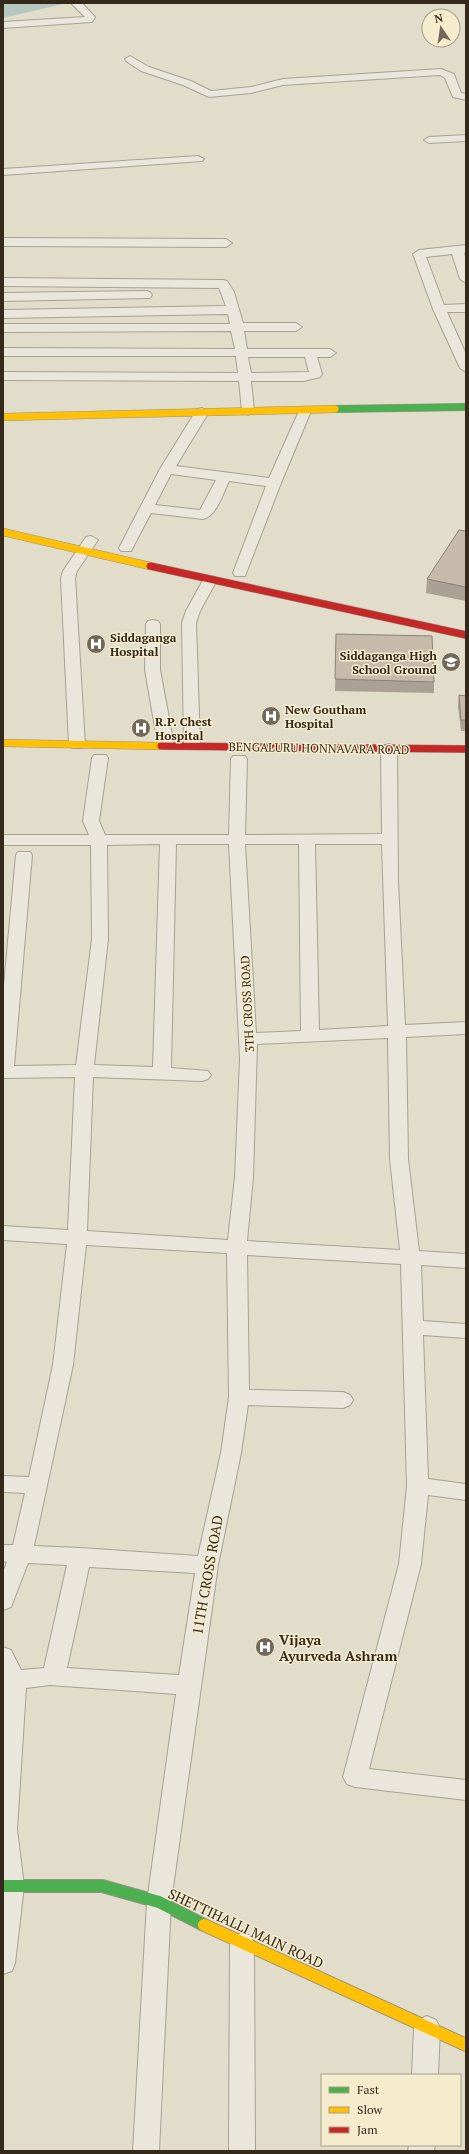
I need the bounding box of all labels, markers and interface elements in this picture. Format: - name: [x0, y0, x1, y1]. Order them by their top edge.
- north arrow: [421, 8, 461, 48]
- text: N: [433, 10, 445, 26]
- place label: Siddaganga Hospital: [110, 630, 177, 659]
- hospital icon: Siddaganga Hospital: [85, 633, 107, 655]
- place label: Siddaganga High School Ground: [340, 648, 438, 677]
- school or university icon: Siddaganga High School Ground: [440, 651, 462, 673]
- place label: New Goutham Hospital: [285, 702, 366, 731]
- hospital icon: New Goutham Hospital: [260, 705, 282, 727]
- place label: R.P. Chest Hospital: [155, 714, 212, 743]
- hospital icon: R.P. Chest Hospital: [130, 717, 152, 739]
- street label: BENGALURU HONNAVARA ROAD: [228, 739, 410, 757]
- street label: 3TH CROSS ROAD: [237, 955, 257, 1053]
- street label: 11TH CROSS ROAD: [187, 1514, 227, 1636]
- place label: Vijaya Ayurveda Ashram: [279, 1630, 397, 1665]
- hospital icon: Vijaya Ayurveda Ashram: [254, 1636, 276, 1658]
- street label: SHETTIHALLI MAIN ROAD: [165, 1884, 327, 1972]
- legend: [321, 2074, 461, 2146]
- text: Fast: [357, 2082, 380, 2097]
- text: Slow: [357, 2102, 383, 2117]
- text: Jam: [357, 2122, 378, 2137]

